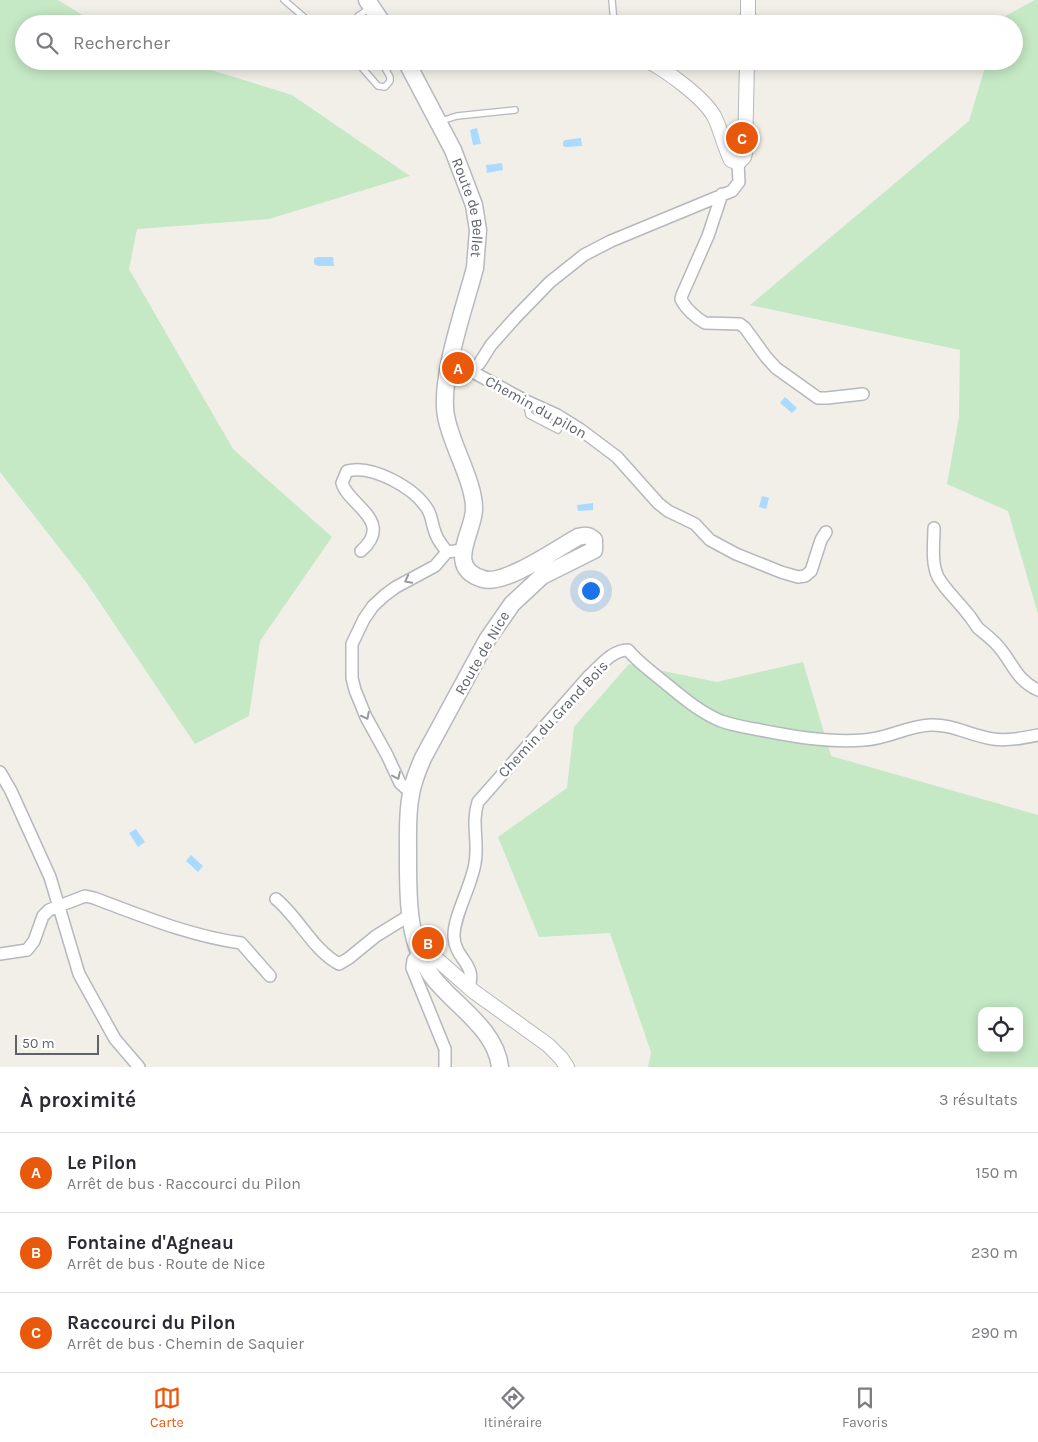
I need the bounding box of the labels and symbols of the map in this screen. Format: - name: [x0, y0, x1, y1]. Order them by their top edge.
- pin: C: [726, 119, 758, 157]
- street label: Route de Bellet: [448, 155, 487, 258]
- pin: A: [442, 349, 474, 387]
- street label: Chemin du pilon: [482, 372, 590, 442]
- one-way arrow: [405, 574, 414, 584]
- your location: [578, 578, 604, 604]
- street label: Route de Nice: [451, 608, 513, 698]
- street label: Chemin du Grand Bois: [494, 657, 612, 781]
- one-way arrow: [360, 711, 370, 720]
- one-way arrow: [391, 771, 401, 780]
- pin: B: [412, 924, 444, 962]
- scale bar: [15, 1032, 99, 1055]

